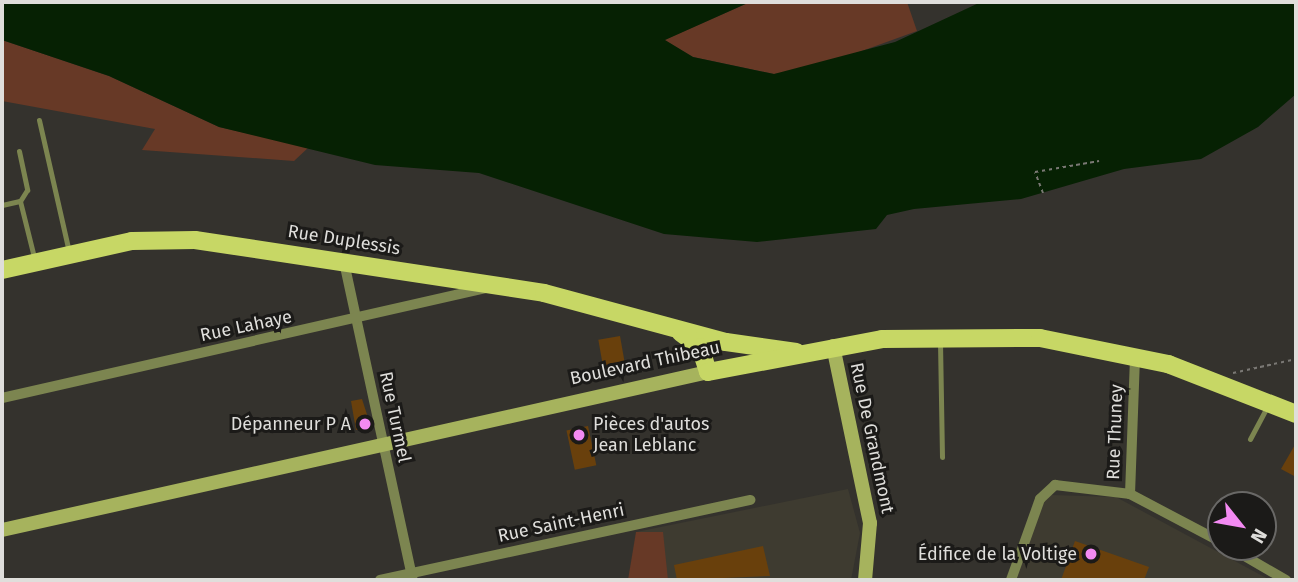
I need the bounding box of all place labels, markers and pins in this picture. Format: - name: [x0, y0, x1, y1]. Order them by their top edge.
- place label: Dépanneur P A: [231, 413, 351, 435]
- place label: Pièces d'autos Jean Leblanc: [593, 414, 709, 457]
- marker: Dépanneur P A: [357, 416, 373, 432]
- marker: Pièces d'autos Jean Leblanc: [571, 427, 587, 443]
- place label: Édifice de la Voltige: [918, 543, 1077, 565]
- marker: Édifice de la Voltige: [1083, 546, 1099, 562]

